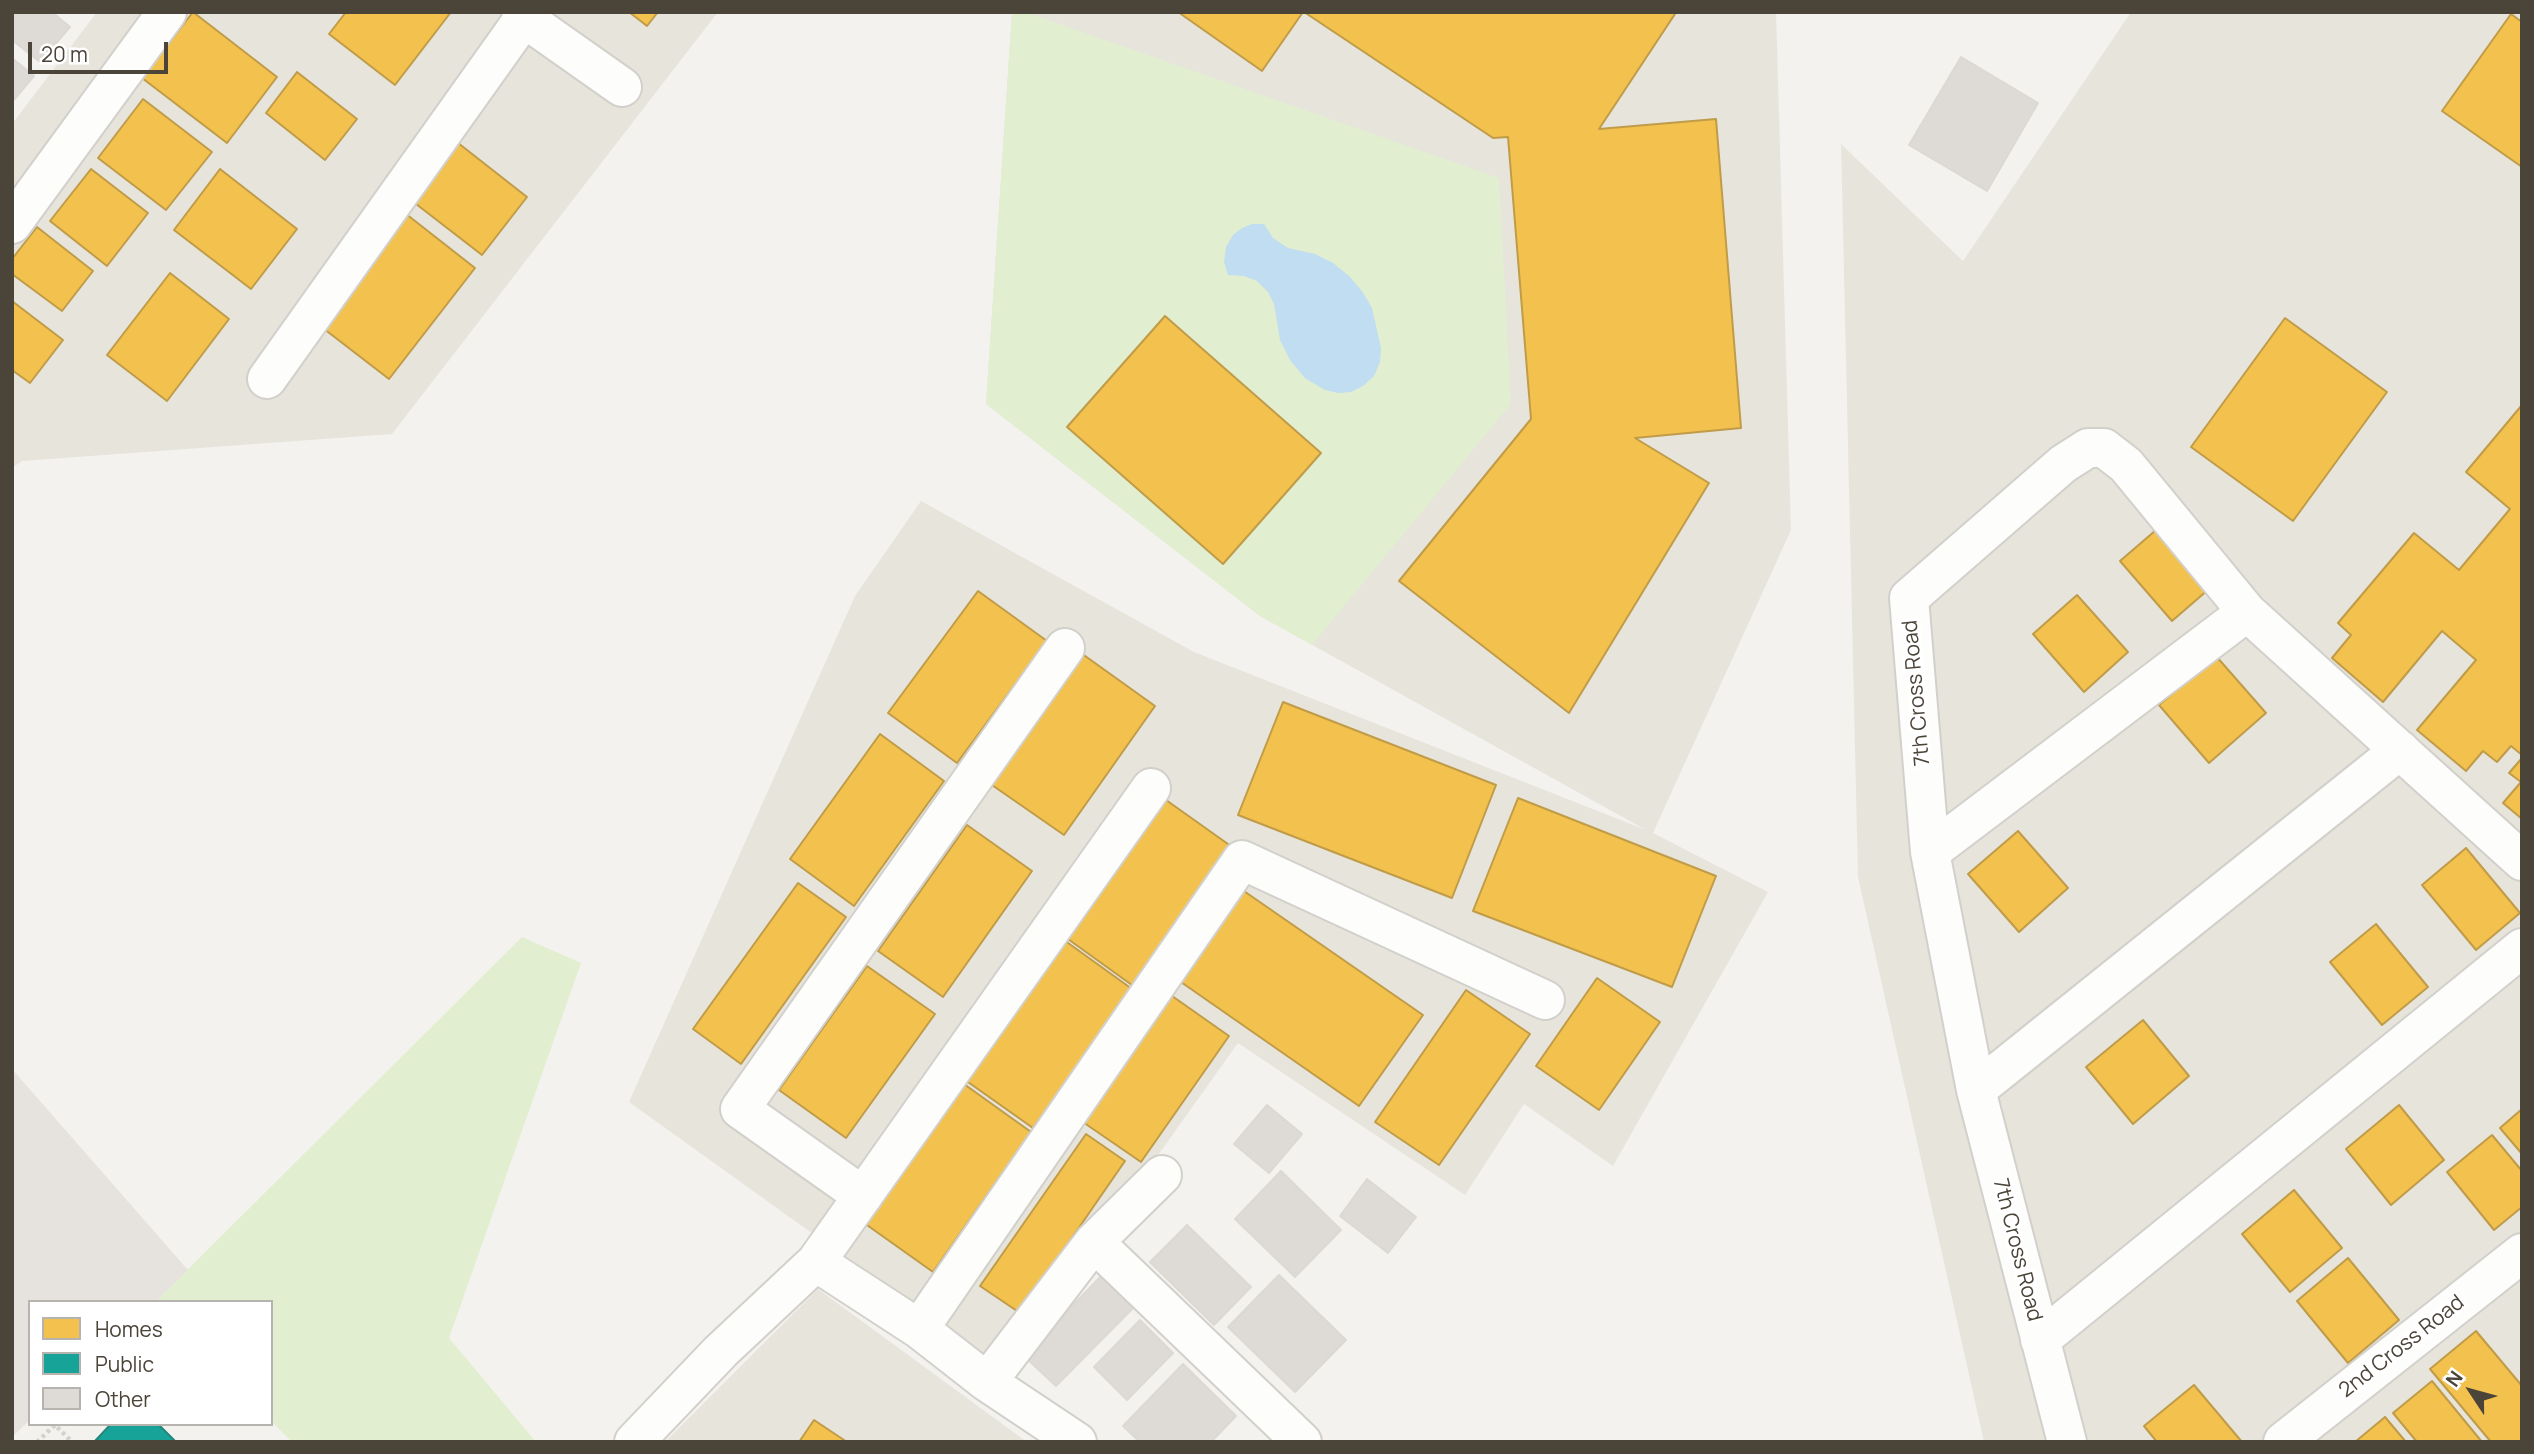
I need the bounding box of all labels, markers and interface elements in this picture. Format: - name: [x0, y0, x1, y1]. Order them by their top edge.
- scale bar: [32, 28, 172, 72]
- text: 20 m: [41, 40, 88, 68]
- street label: 7th Cross Road: [1898, 619, 1936, 767]
- street label: 7th Cross Road: [1987, 1176, 2047, 1324]
- street label: 2nd Cross Road: [2334, 1290, 2470, 1404]
- legend: [28, 1300, 273, 1426]
- text: Homes: [95, 1315, 163, 1343]
- text: Public: [95, 1350, 154, 1378]
- north arrow: [2436, 1356, 2506, 1426]
- text: N: [2439, 1365, 2469, 1392]
- text: Other: [95, 1385, 151, 1413]

